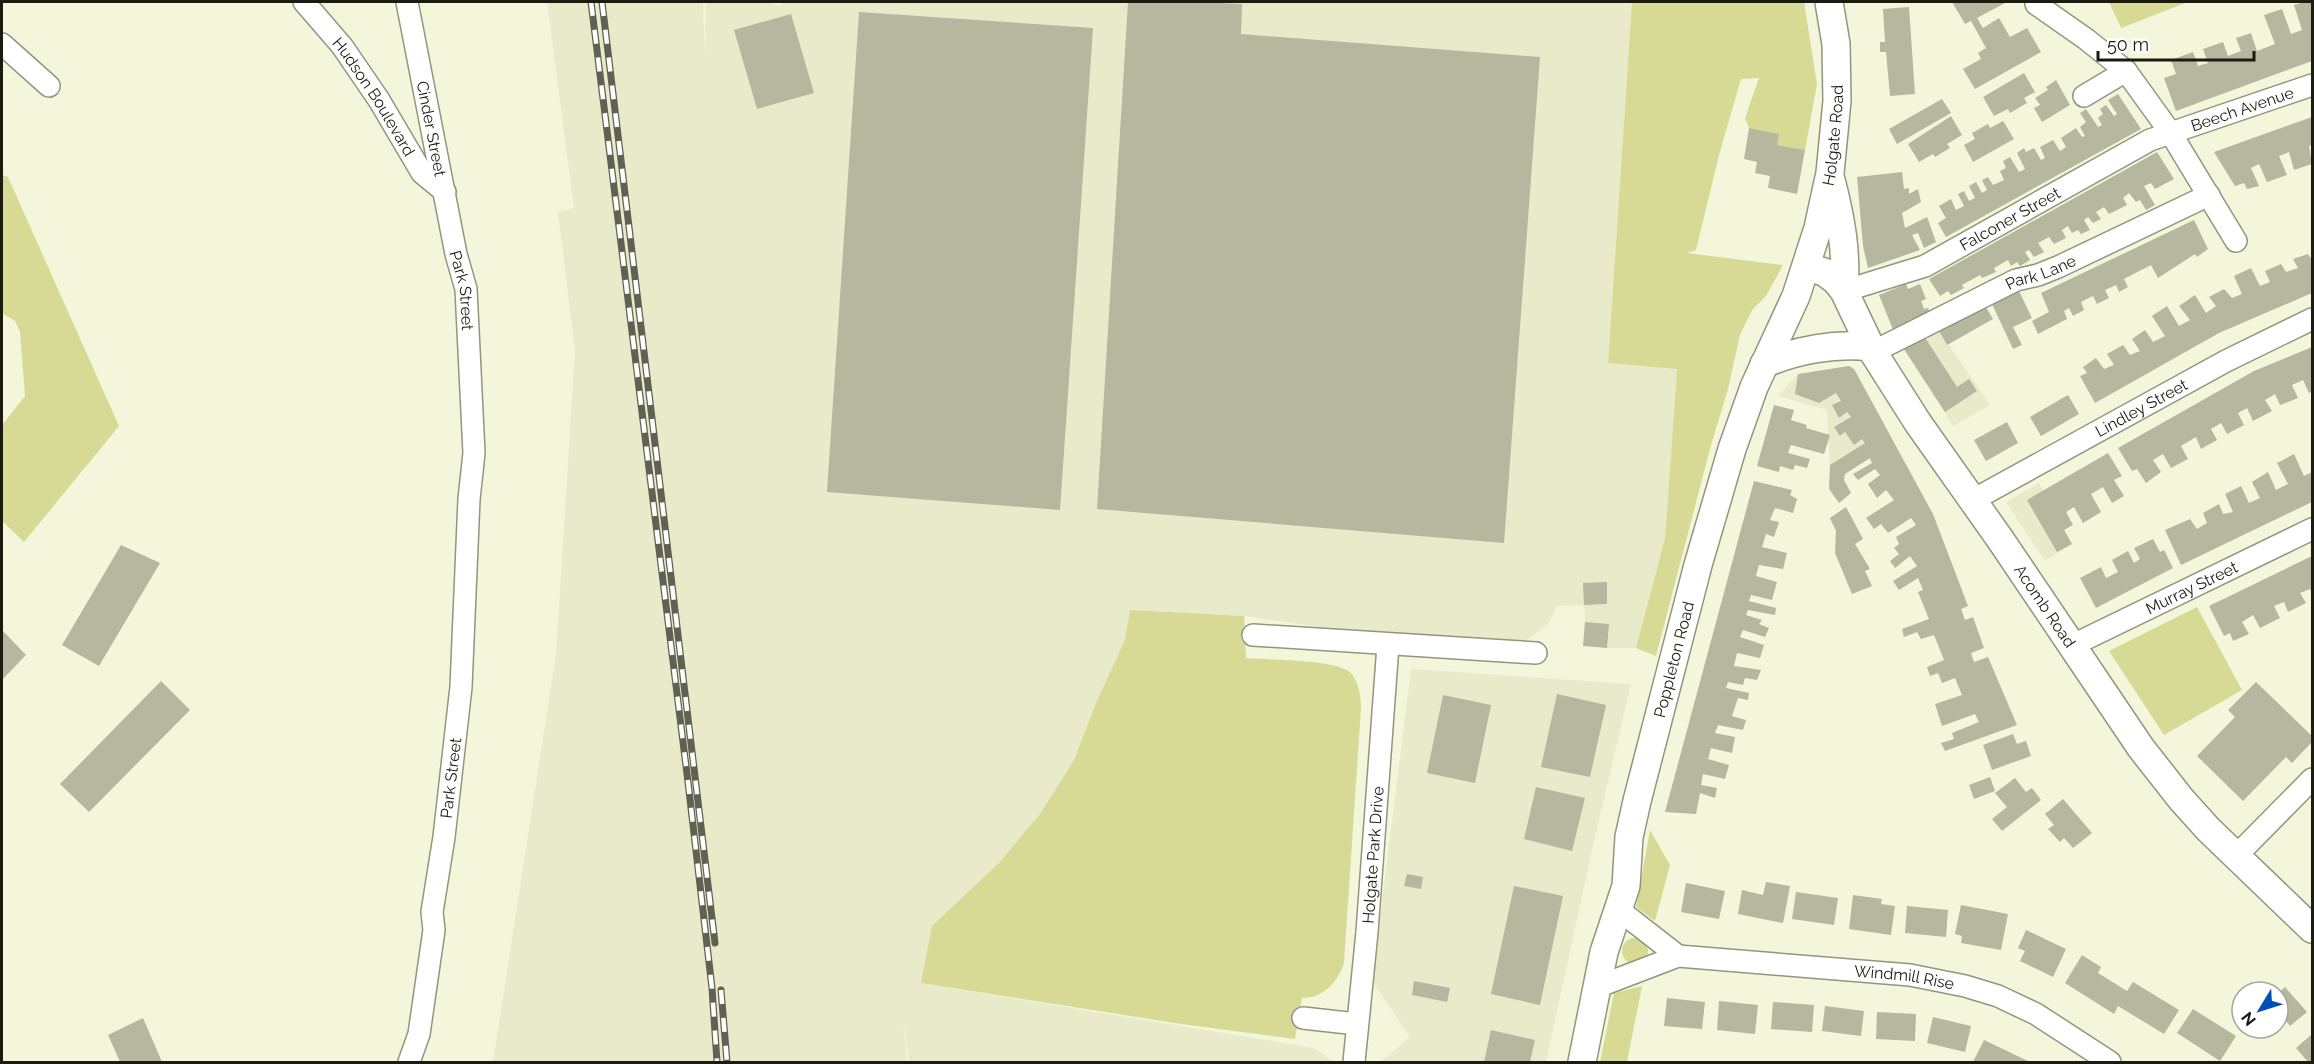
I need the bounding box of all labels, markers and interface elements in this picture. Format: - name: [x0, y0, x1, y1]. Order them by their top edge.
- scale bar: [2098, 24, 2254, 62]
- street label: Hudson Boulevard: [329, 33, 419, 159]
- text: 50 m: [2107, 34, 2149, 55]
- street label: Cinder Street: [413, 79, 450, 179]
- street label: Beech Avenue: [2188, 82, 2296, 135]
- street label: Holgate Road: [1818, 85, 1847, 187]
- street label: Falconer Street: [1956, 182, 2064, 254]
- street label: Park Street: [446, 248, 478, 332]
- street label: Park Lane: [2002, 250, 2079, 293]
- street label: Lindley Street: [2092, 374, 2191, 441]
- street label: Murray Street: [2142, 557, 2241, 618]
- street label: Acomb Road: [2010, 561, 2080, 651]
- street label: Poppleton Road: [1649, 599, 1698, 720]
- street label: Park Street: [437, 736, 465, 819]
- street label: Holgate Park Drive: [1358, 785, 1387, 924]
- street label: Windmill Rise: [1853, 961, 1956, 993]
- north arrow: [2230, 980, 2290, 1040]
- text: N: [2237, 1008, 2260, 1030]

